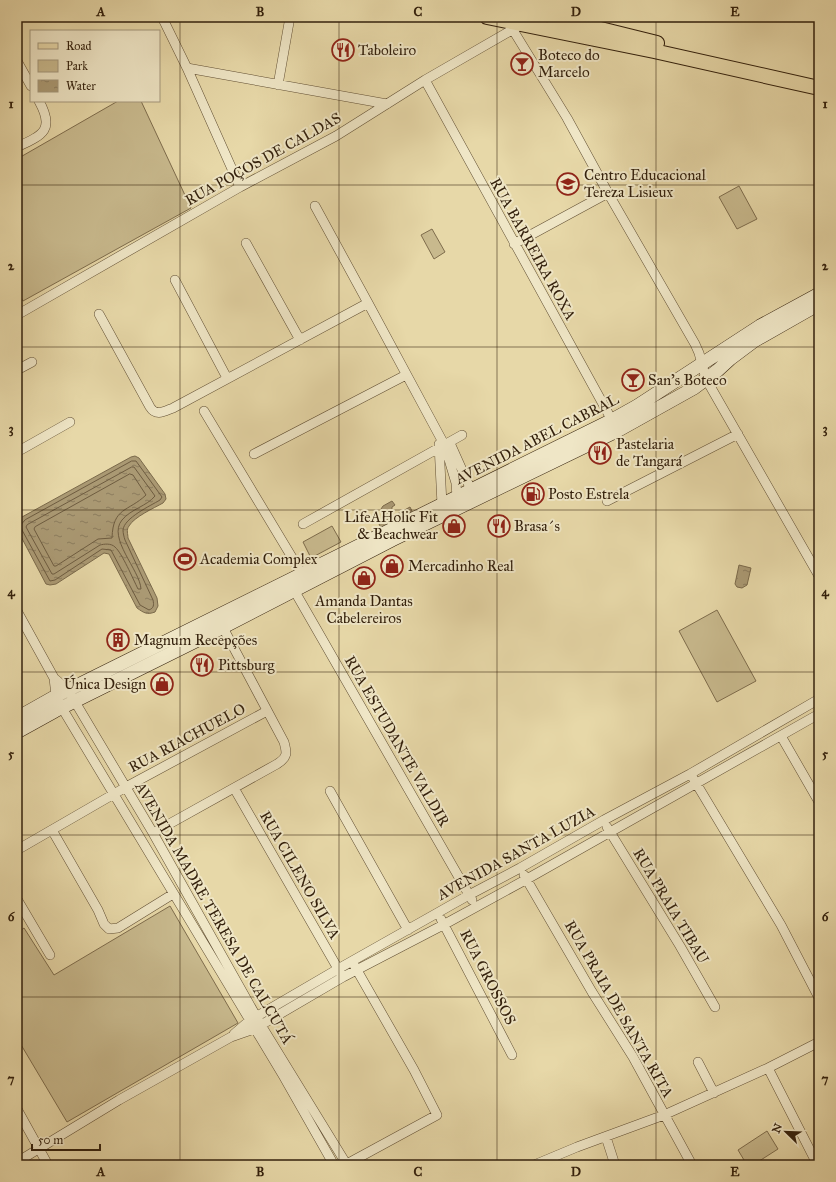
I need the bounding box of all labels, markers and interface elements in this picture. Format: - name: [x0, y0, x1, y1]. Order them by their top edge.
- text: A: [96, 4, 106, 20]
- text: B: [256, 4, 265, 20]
- text: C: [414, 4, 423, 20]
- text: D: [571, 4, 581, 20]
- text: E: [730, 4, 740, 20]
- legend: [30, 30, 160, 102]
- restaurant icon: Taboleiro: [330, 37, 356, 63]
- text: Road: [66, 39, 92, 53]
- place label: Taboleiro: [358, 41, 417, 59]
- place label: Boteco do Marcelo: [538, 46, 600, 81]
- bar icon: Boteco do Marcelo: [509, 51, 535, 77]
- text: Park: [66, 59, 88, 73]
- text: Water: [66, 79, 96, 93]
- text: 1: [8, 96, 14, 112]
- text: 1: [822, 96, 828, 112]
- street label: RUA POÇOS DE CALDAS: [182, 109, 344, 209]
- place label: Centro Educacional Tereza Lisieux: [584, 166, 707, 201]
- school or university icon: Centro Educacional Tereza Lisieux: [555, 171, 581, 197]
- street label: RUA BARREIRA ROXA: [486, 175, 580, 323]
- text: 2: [8, 258, 15, 274]
- text: 2: [822, 258, 829, 274]
- bar icon: San's Boteco: [620, 367, 646, 393]
- place label: San's Boteco: [648, 371, 727, 389]
- street label: AVENIDA ABEL CABRAL: [451, 390, 622, 489]
- text: 3: [8, 421, 14, 437]
- text: 3: [822, 421, 828, 437]
- place label: Pastelaria de Tangará: [616, 435, 683, 470]
- restaurant icon: Pastelaria de Tangará: [587, 440, 613, 466]
- fuel station icon: Posto Estrela: [520, 481, 546, 507]
- place label: Posto Estrela: [548, 485, 630, 503]
- place label: LifeAHolic Fit & Beachwear: [344, 508, 439, 543]
- shop icon: LifeAHolic Fit & Beachwear: [441, 513, 467, 539]
- restaurant icon: Brasa´s: [486, 513, 512, 539]
- place label: Brasa´s: [514, 517, 560, 535]
- sports icon: Academia Complex: [172, 546, 198, 572]
- place label: Academia Complex: [199, 550, 318, 568]
- shop icon: Mercadinho Real: [379, 553, 405, 579]
- place label: Mercadinho Real: [408, 557, 515, 575]
- shop icon: Amanda Dantas Cabelereiros: [351, 565, 377, 591]
- text: 4: [7, 584, 15, 600]
- text: 4: [821, 584, 829, 600]
- place label: Amanda Dantas Cabelereiros: [314, 592, 413, 627]
- building icon: Magnum Recepções: [105, 627, 131, 653]
- place label: Magnum Recepções: [134, 631, 257, 649]
- restaurant icon: Pittsburg: [189, 652, 215, 678]
- street label: RUA ESTUDANTE VALDIR: [341, 652, 454, 830]
- place label: Pittsburg: [218, 656, 276, 674]
- shop icon: Única Design: [149, 671, 175, 697]
- place label: Única Design: [64, 674, 146, 693]
- street label: RUA RIACHUELO: [125, 700, 249, 776]
- text: 5: [8, 746, 15, 762]
- text: 5: [822, 746, 829, 762]
- street label: AVENIDA MADRE TERESA DE CALCUTÁ: [131, 777, 298, 1047]
- street label: AVENIDA SANTA LUZIA: [433, 802, 598, 904]
- street label: RUA CILENO SILVA: [256, 808, 344, 942]
- street label: RUA PRAIA TIBAU: [629, 845, 713, 967]
- text: 6: [8, 909, 16, 925]
- text: 6: [822, 909, 830, 925]
- street label: RUA PRAIA DE SANTA RITA: [561, 917, 677, 1101]
- street label: RUA GROSSOS: [456, 926, 520, 1028]
- text: 7: [8, 1071, 15, 1087]
- text: 7: [822, 1071, 829, 1087]
- north arrow: [766, 1112, 806, 1152]
- text: N: [769, 1121, 785, 1135]
- scale bar: [32, 1126, 100, 1152]
- text: 50 m: [38, 1133, 63, 1147]
- text: A: [96, 1164, 106, 1180]
- text: B: [256, 1164, 265, 1180]
- text: C: [414, 1164, 423, 1180]
- text: D: [571, 1164, 581, 1180]
- text: E: [730, 1164, 740, 1180]

